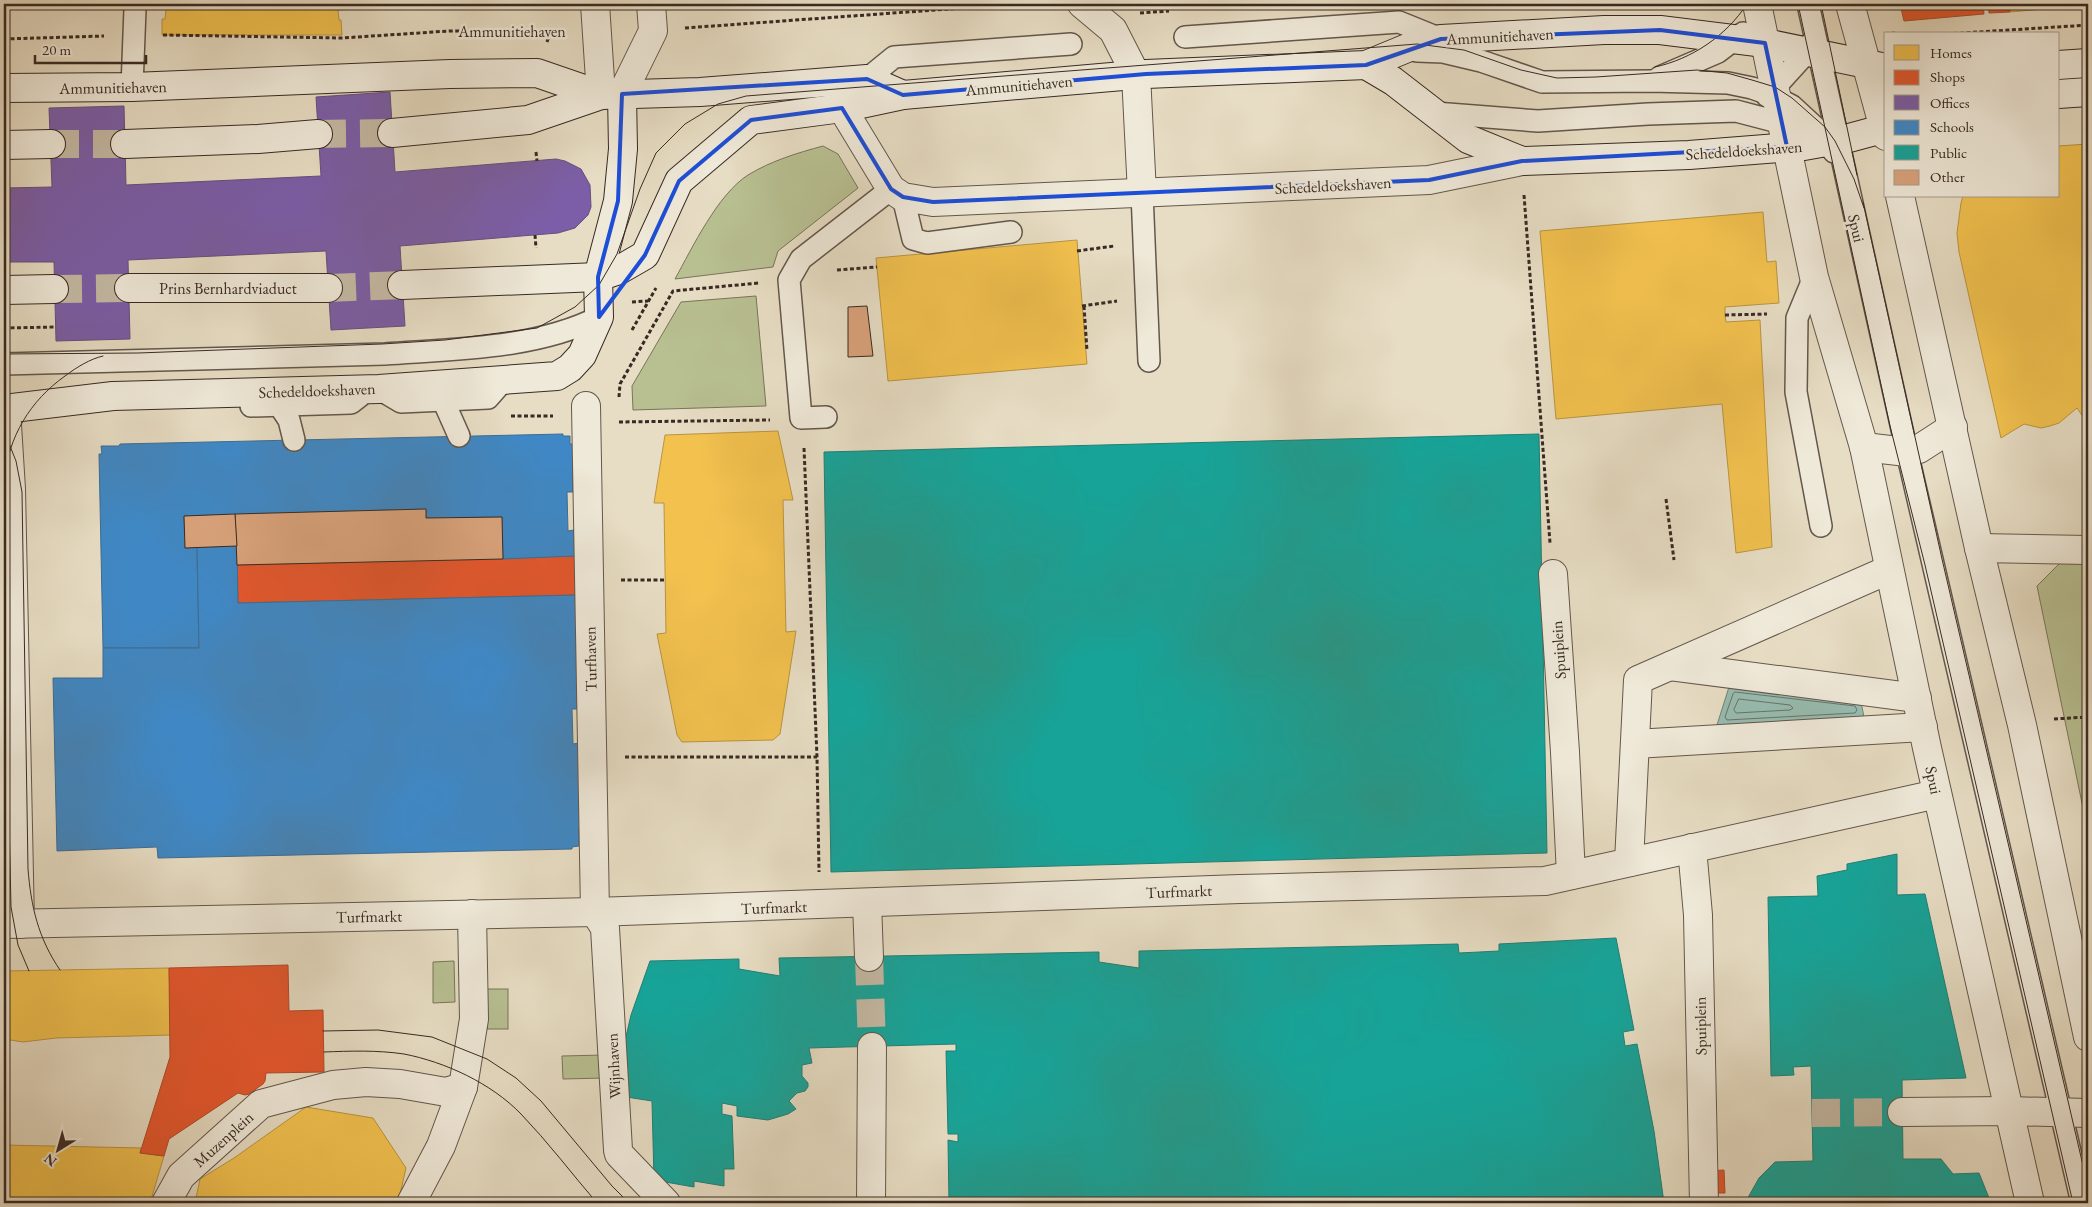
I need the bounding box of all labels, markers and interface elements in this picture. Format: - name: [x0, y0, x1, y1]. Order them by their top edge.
- street label: Ammunitiehaven: [457, 21, 566, 42]
- street label: Ammunitiehaven: [1445, 23, 1555, 50]
- scale bar: [35, 32, 146, 64]
- legend: [1884, 32, 2060, 198]
- text: 20 m: [42, 40, 71, 59]
- text: Homes: [1930, 43, 1972, 62]
- text: Shops: [1930, 67, 1965, 86]
- street label: Ammunitiehaven: [964, 70, 1074, 101]
- street label: Ammunitiehaven: [58, 76, 168, 99]
- text: Offices: [1930, 93, 1970, 112]
- text: Schools: [1930, 117, 1974, 136]
- street label: Schedeldoekshaven: [1685, 136, 1804, 165]
- text: Public: [1930, 143, 1967, 162]
- text: Other: [1930, 167, 1965, 186]
- street label: Schedeldoekshaven: [1274, 172, 1393, 199]
- street label: Spui: [1843, 212, 1870, 244]
- street label: Prins Bernhardviaduct: [159, 278, 297, 299]
- street label: Schedeldoekshaven: [258, 378, 376, 403]
- street label: Spuiplein: [1546, 619, 1571, 680]
- street label: Turfhaven: [579, 626, 602, 692]
- street label: Spui: [1920, 764, 1947, 796]
- street label: Turfmarkt: [1146, 880, 1213, 903]
- street label: Turfmarkt: [741, 896, 808, 919]
- street label: Turfmarkt: [336, 905, 402, 928]
- street label: Spuiplein: [1689, 996, 1712, 1055]
- street label: Wijnhaven: [601, 1032, 626, 1099]
- street label: Muzenplein: [189, 1106, 258, 1172]
- north arrow: [32, 1124, 82, 1174]
- text: N: [40, 1149, 60, 1171]

